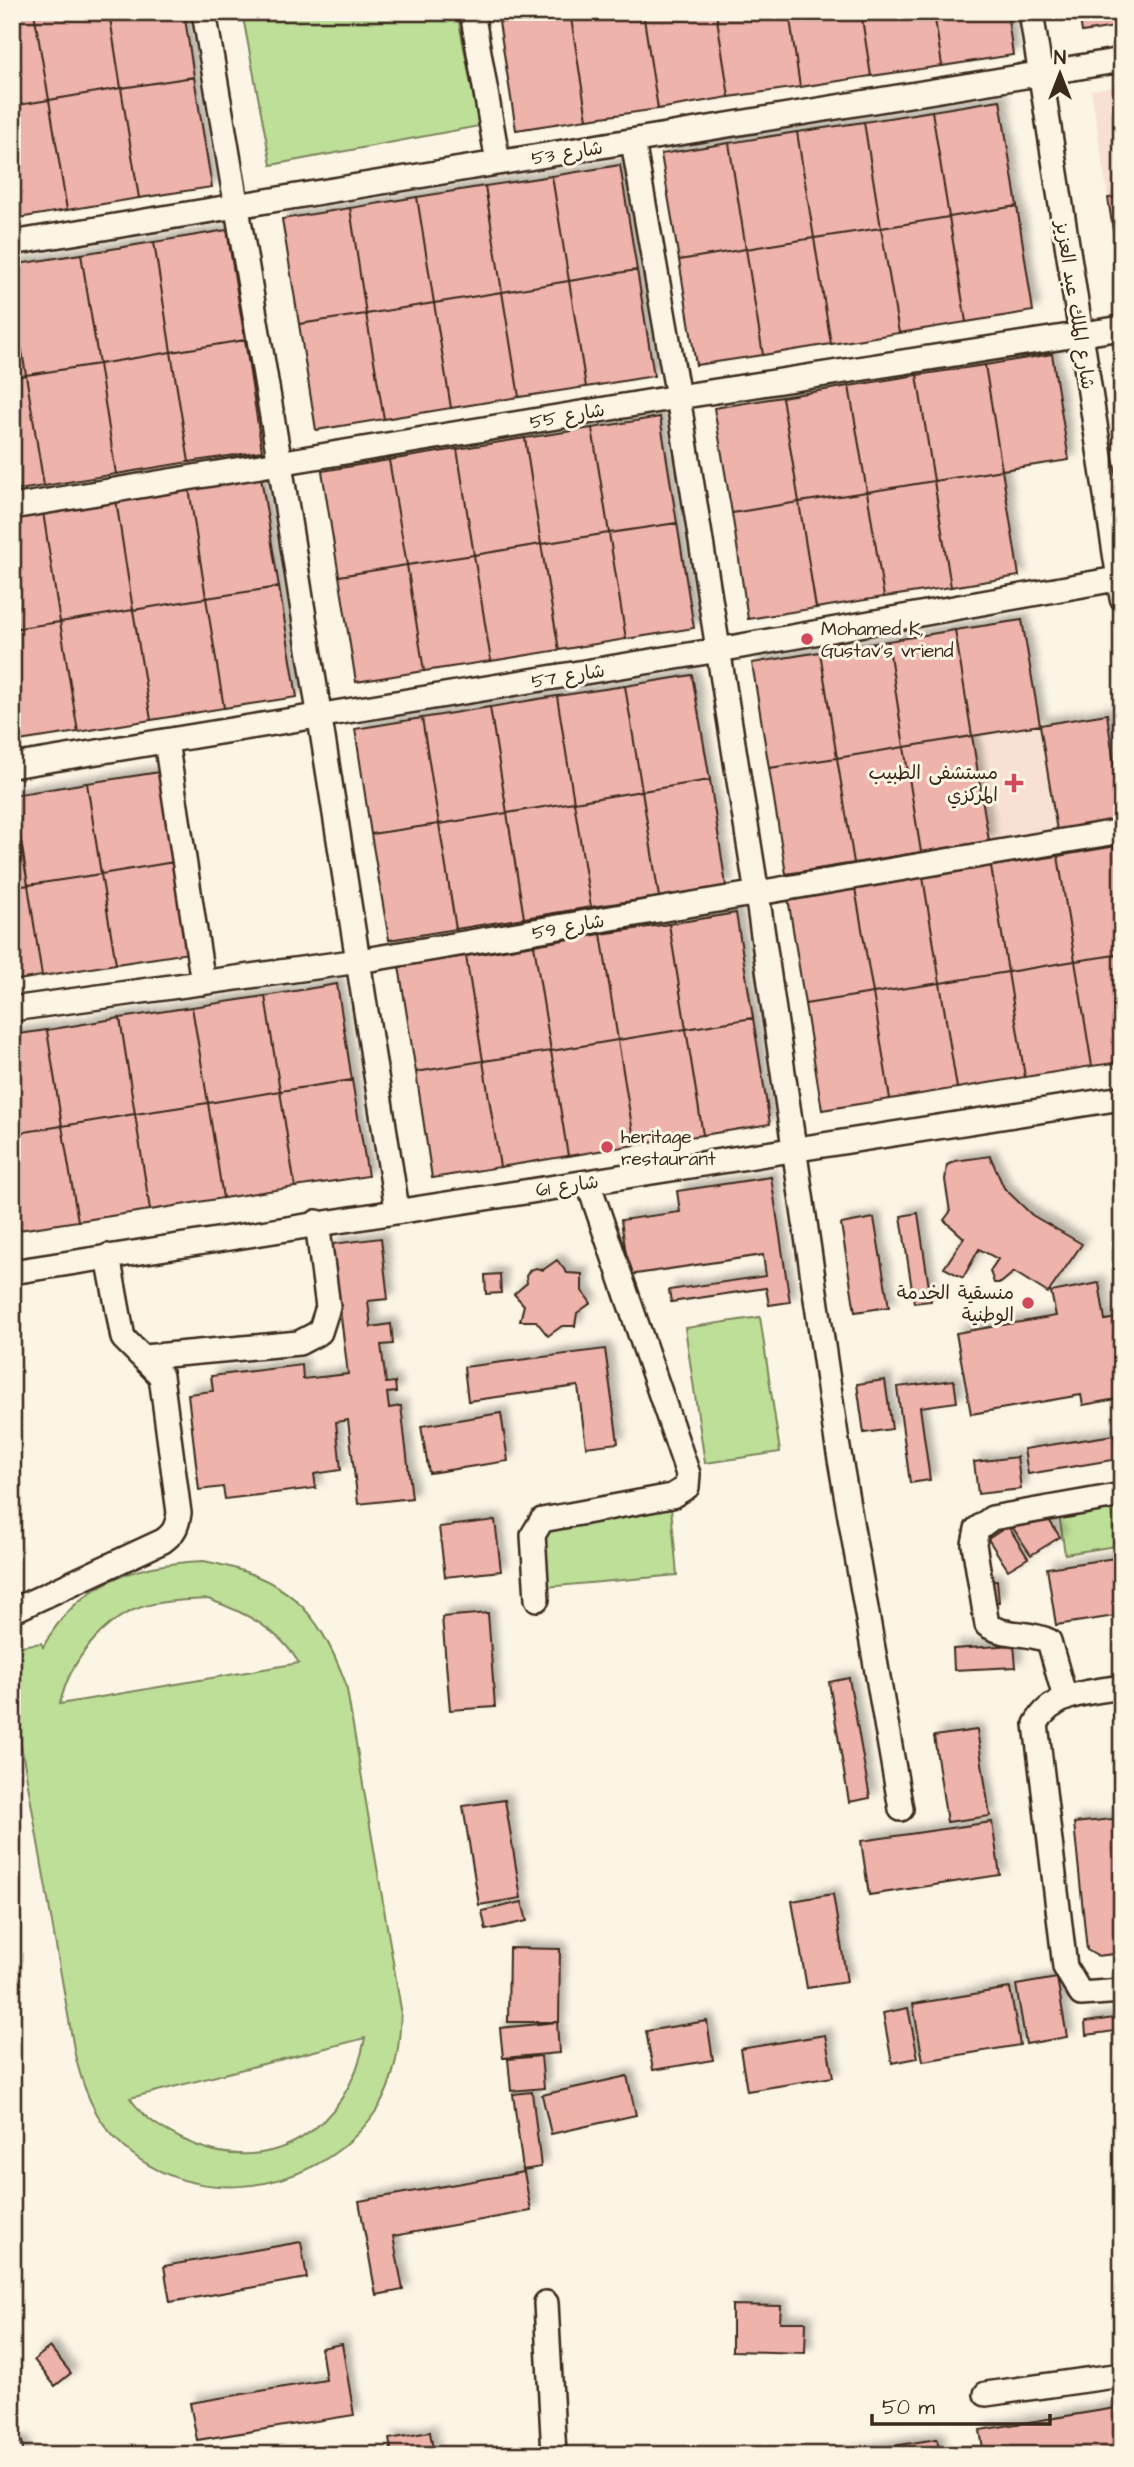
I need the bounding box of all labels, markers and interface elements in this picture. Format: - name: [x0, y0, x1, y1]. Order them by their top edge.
- north arrow: [1026, 38, 1096, 108]
- text: N: [1054, 45, 1066, 72]
- street label: شارع 53: [530, 135, 605, 172]
- street label: شارع الملك عبد العزيز: [1048, 217, 1101, 391]
- street label: شارع 55: [528, 397, 607, 436]
- place label: Mohamed K, Gustav’s vriend: [821, 616, 954, 665]
- marker: Mohamed K, Gustav’s vriend: [799, 631, 815, 647]
- street label: شارع 57: [530, 657, 607, 696]
- place label: مستشفى الطبيب المركزي: [869, 760, 998, 809]
- marker: مستشفى الطبيب المركزي: [1004, 773, 1024, 793]
- street label: شارع 59: [530, 908, 607, 947]
- place label: heritage restaurant: [621, 1124, 716, 1173]
- marker: heritage restaurant: [599, 1139, 615, 1155]
- street label: شارع 61: [534, 1169, 600, 1204]
- place label: منسقية الخدمة الوطنية: [897, 1280, 1014, 1329]
- marker: منسقية الخدمة الوطنية: [1020, 1295, 1036, 1311]
- scale bar: [872, 2383, 1050, 2427]
- text: 50 m: [882, 2393, 936, 2422]

